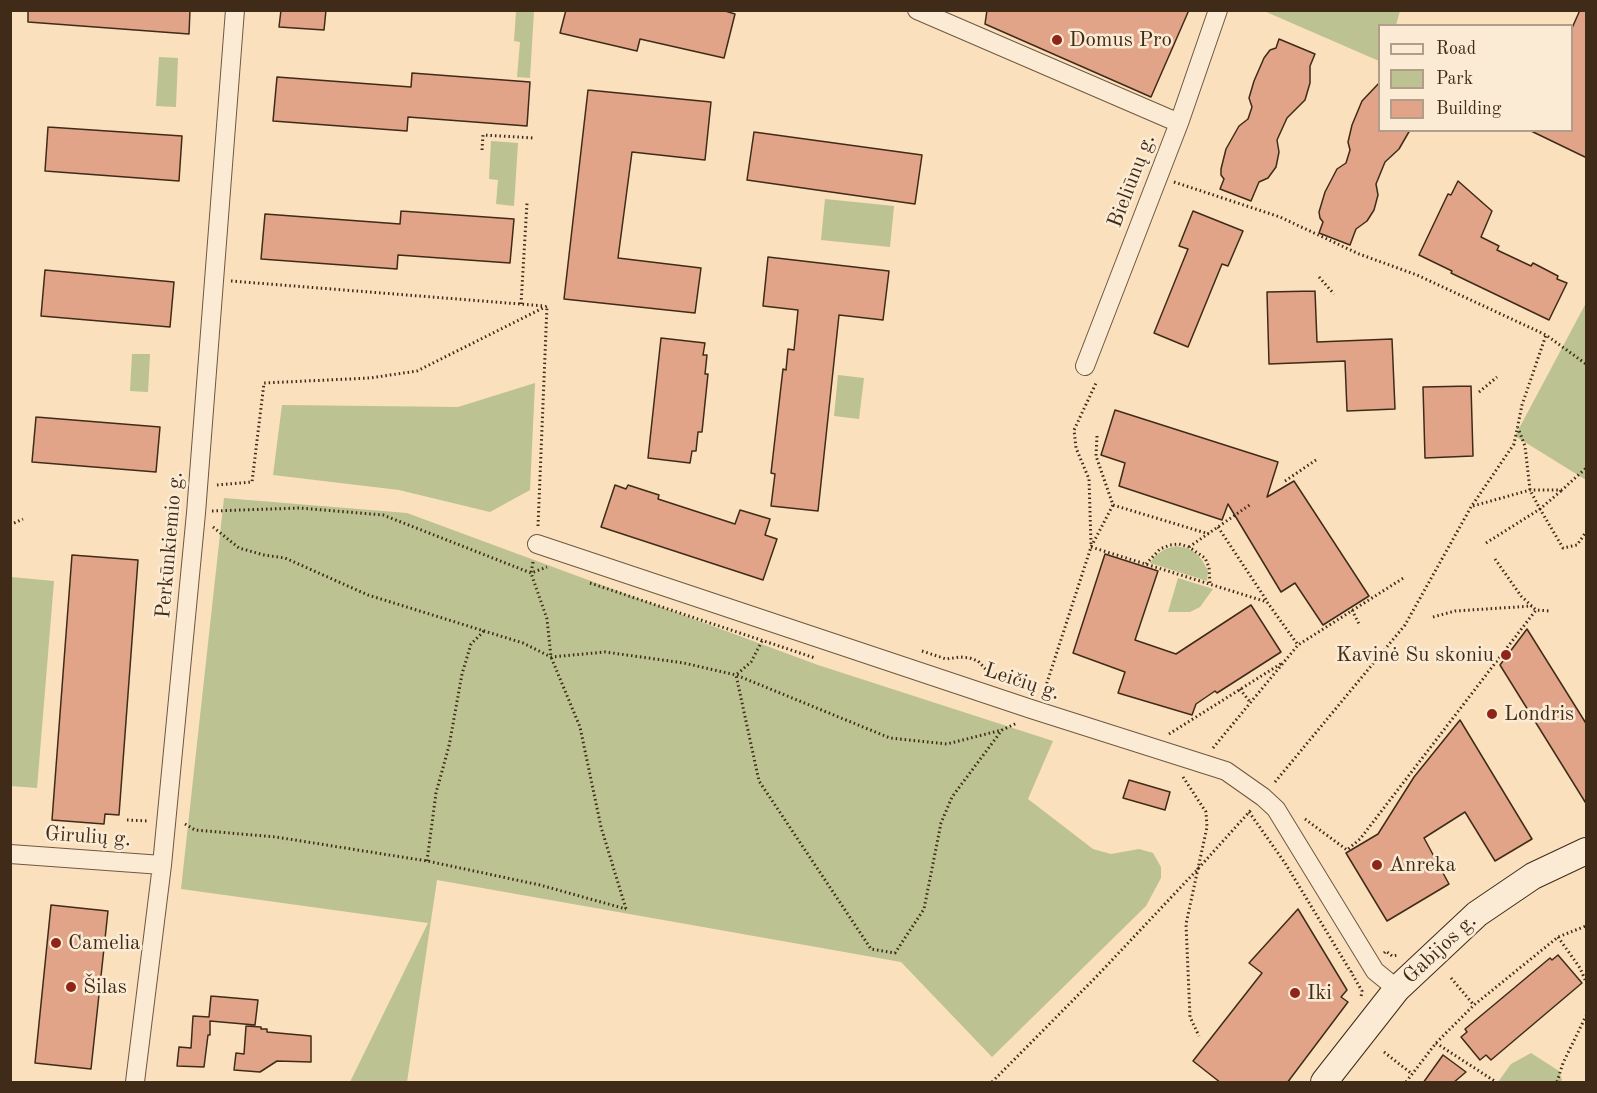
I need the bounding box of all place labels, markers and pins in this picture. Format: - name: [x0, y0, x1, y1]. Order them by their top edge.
- place label: Domus Pro: [1069, 27, 1172, 53]
- marker: Domus Pro: [1050, 33, 1064, 47]
- place label: Kavinė Su skoniu: [1336, 642, 1494, 668]
- marker: Kavinė Su skoniu: [1499, 648, 1513, 662]
- place label: Londris: [1504, 701, 1574, 727]
- marker: Londris: [1485, 707, 1499, 721]
- place label: Anreka: [1389, 852, 1456, 878]
- marker: Anreka: [1370, 858, 1384, 872]
- place label: Camelia: [68, 930, 140, 956]
- marker: Camelia: [49, 936, 63, 950]
- place label: Šilas: [83, 974, 127, 1000]
- marker: Šilas: [64, 980, 78, 994]
- place label: Iki: [1307, 980, 1332, 1006]
- marker: Iki: [1288, 986, 1302, 1000]

